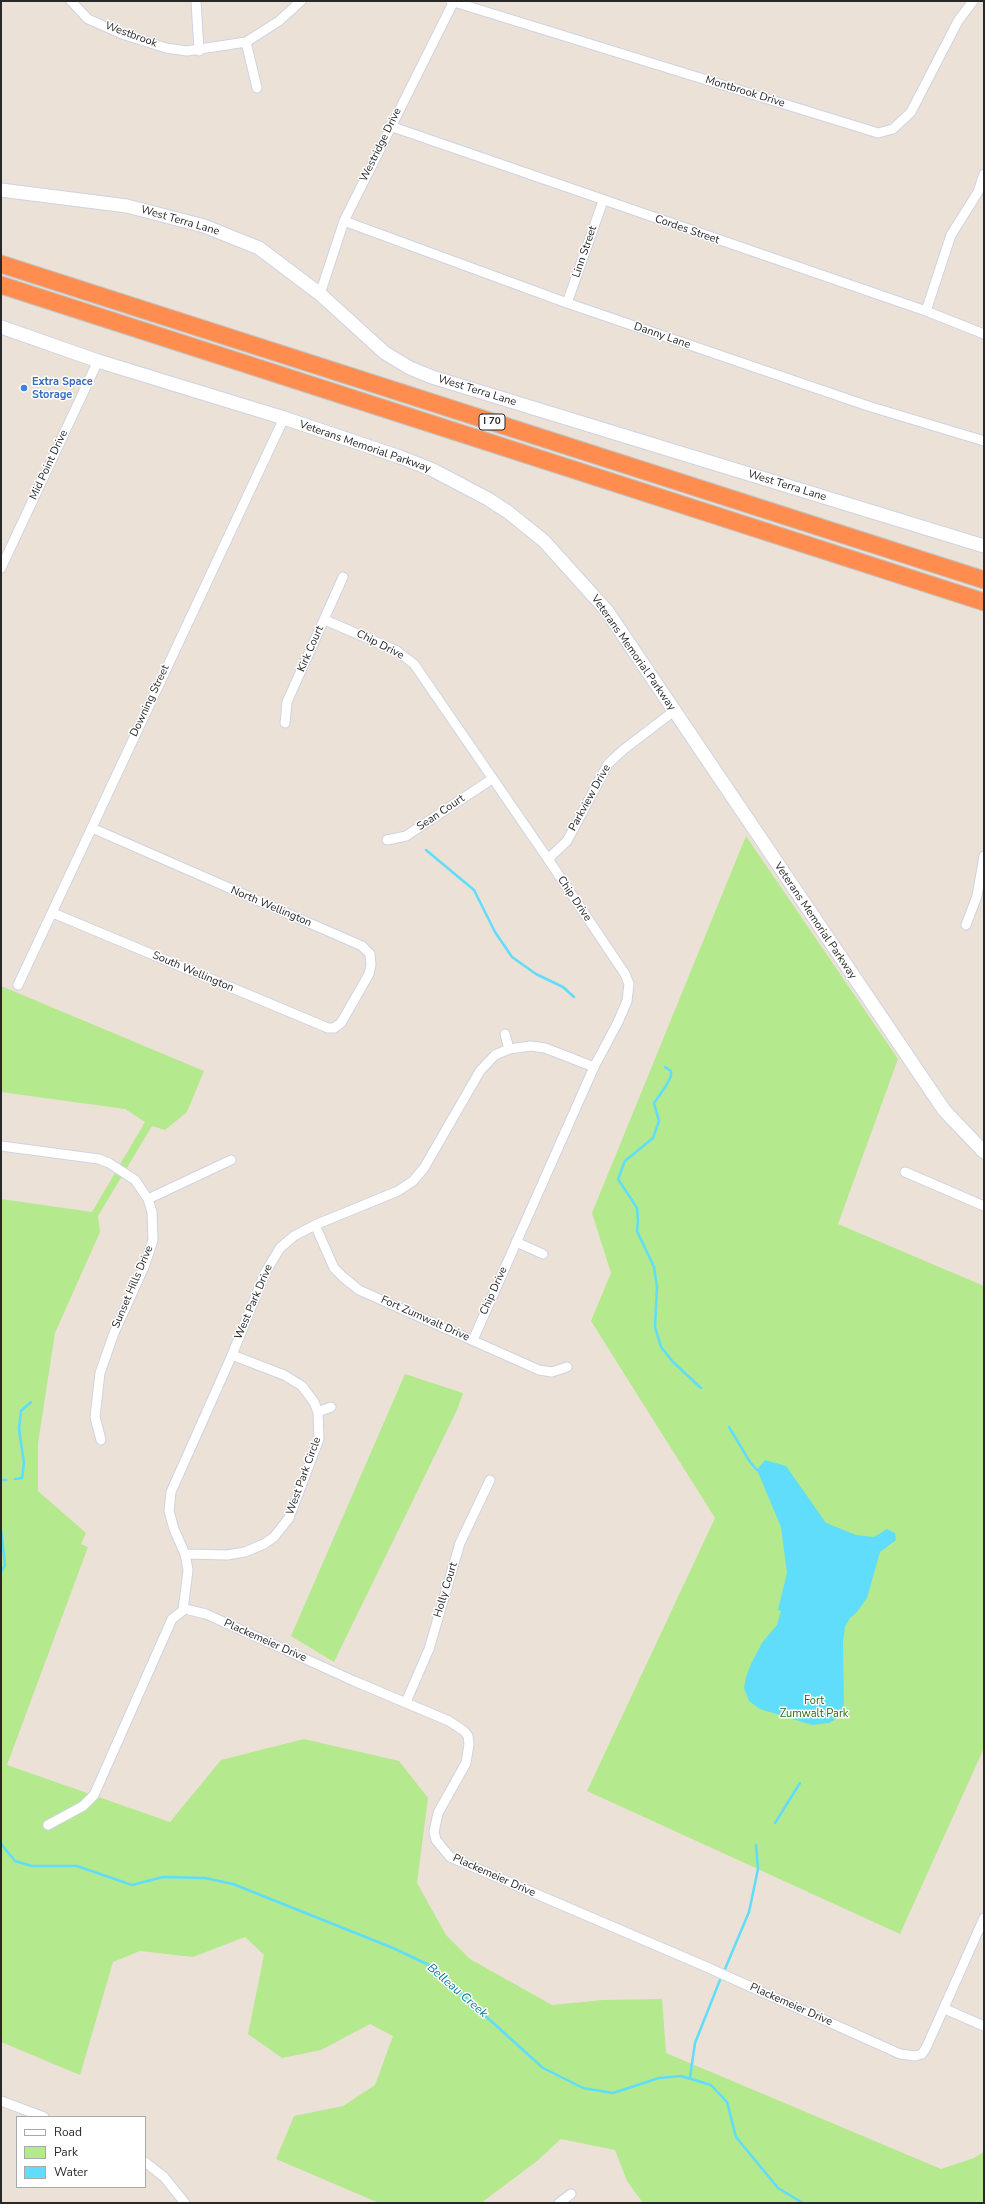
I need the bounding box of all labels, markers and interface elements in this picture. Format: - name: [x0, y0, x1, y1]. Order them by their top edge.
- street label: Westbrook: [103, 19, 159, 51]
- street label: Montbrook Drive: [704, 74, 786, 110]
- street label: Westridge Drive: [357, 106, 405, 184]
- street label: West Terra Lane: [139, 203, 221, 239]
- street label: Cordes Street: [653, 213, 721, 247]
- street label: Linn Street: [570, 224, 600, 280]
- street label: Danny Lane: [632, 320, 692, 352]
- street label: West Terra Lane: [436, 373, 518, 409]
- place label: Extra Space Storage: [32, 375, 93, 401]
- marker: Extra Space Storage: [19, 383, 29, 393]
- road number: I 70: [479, 414, 505, 430]
- street label: Veterans Memorial Parkway: [298, 418, 432, 476]
- street label: Mid Point Drive: [27, 428, 71, 502]
- street label: West Terra Lane: [746, 468, 828, 504]
- street label: Veterans Memorial Parkway: [588, 593, 678, 713]
- street label: Kirk Court: [295, 624, 327, 674]
- street label: Chip Drive: [354, 627, 406, 663]
- street label: Downing Street: [128, 663, 172, 739]
- street label: Parkview Drive: [566, 762, 614, 834]
- street label: Sean Court: [415, 792, 467, 834]
- street label: Veterans Memorial Parkway: [771, 860, 859, 982]
- street label: Chip Drive: [554, 874, 594, 924]
- street label: North Wellington: [229, 884, 313, 930]
- street label: South Wellington: [150, 949, 236, 995]
- street label: Sunset Hills Drive: [110, 1244, 156, 1330]
- street label: West Park Drive: [232, 1263, 276, 1341]
- street label: Chip Drive: [477, 1265, 511, 1317]
- street label: Fort Zumwalt Drive: [379, 1294, 471, 1344]
- street label: West Park Circle: [284, 1435, 324, 1517]
- street label: Holly Court: [431, 1561, 461, 1619]
- street label: Plackemeier Drive: [222, 1617, 308, 1665]
- park label: Fort Zumwalt Park: [780, 1694, 848, 1720]
- street label: Plackemeier Drive: [451, 1852, 537, 1900]
- water label: Belleau Creek: [424, 1961, 490, 2021]
- street label: Plackemeier Drive: [748, 1981, 834, 2029]
- legend: [16, 2116, 146, 2188]
- text: Road: [54, 2124, 82, 2140]
- text: Park: [54, 2144, 78, 2160]
- text: Water: [54, 2164, 88, 2180]

